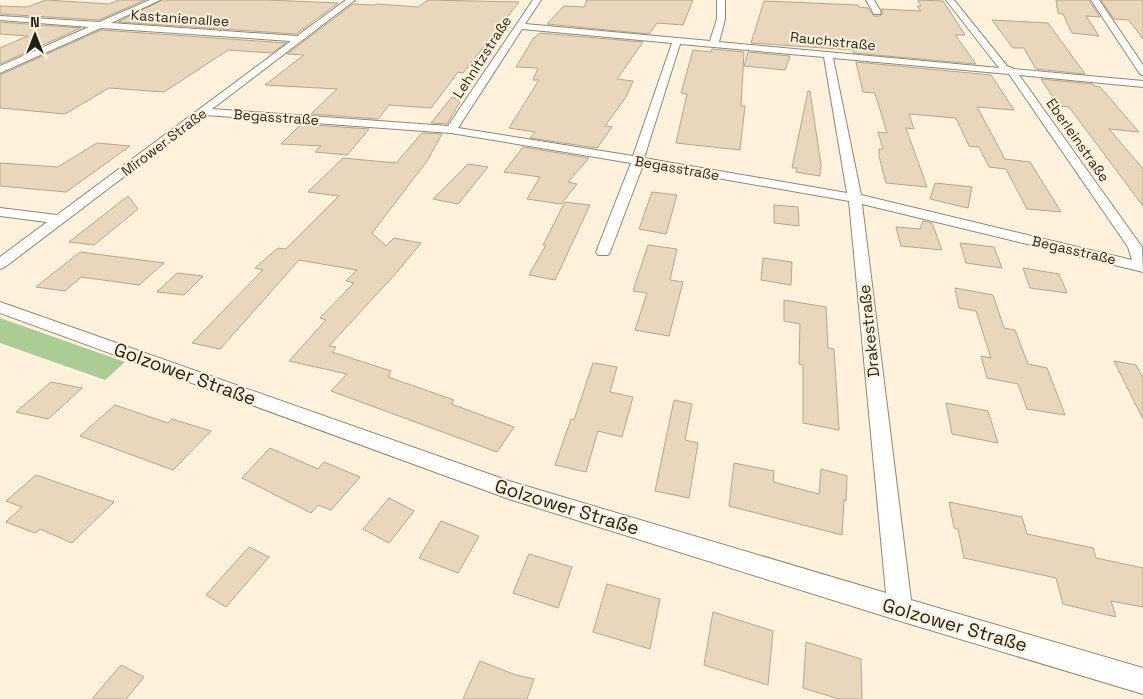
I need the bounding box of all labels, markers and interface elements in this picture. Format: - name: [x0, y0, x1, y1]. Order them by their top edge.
- street label: Kastanienallee: [130, 6, 230, 30]
- north arrow: [10, 10, 60, 60]
- text: N: [30, 13, 40, 31]
- street label: Lehnitzstraße: [449, 13, 515, 101]
- street label: Rauchstraße: [789, 28, 877, 54]
- street label: Eberleinstraße: [1043, 95, 1113, 185]
- street label: Mirower Straße: [118, 104, 210, 180]
- street label: Begasstraße: [233, 105, 319, 129]
- street label: Begasstraße: [633, 152, 721, 184]
- street label: Begasstraße: [1030, 232, 1118, 268]
- street label: Drakestraße: [854, 283, 884, 379]
- street label: Golzower Straße: [110, 337, 260, 411]
- street label: Golzower Straße: [492, 473, 642, 541]
- street label: Golzower Straße: [880, 592, 1030, 658]

